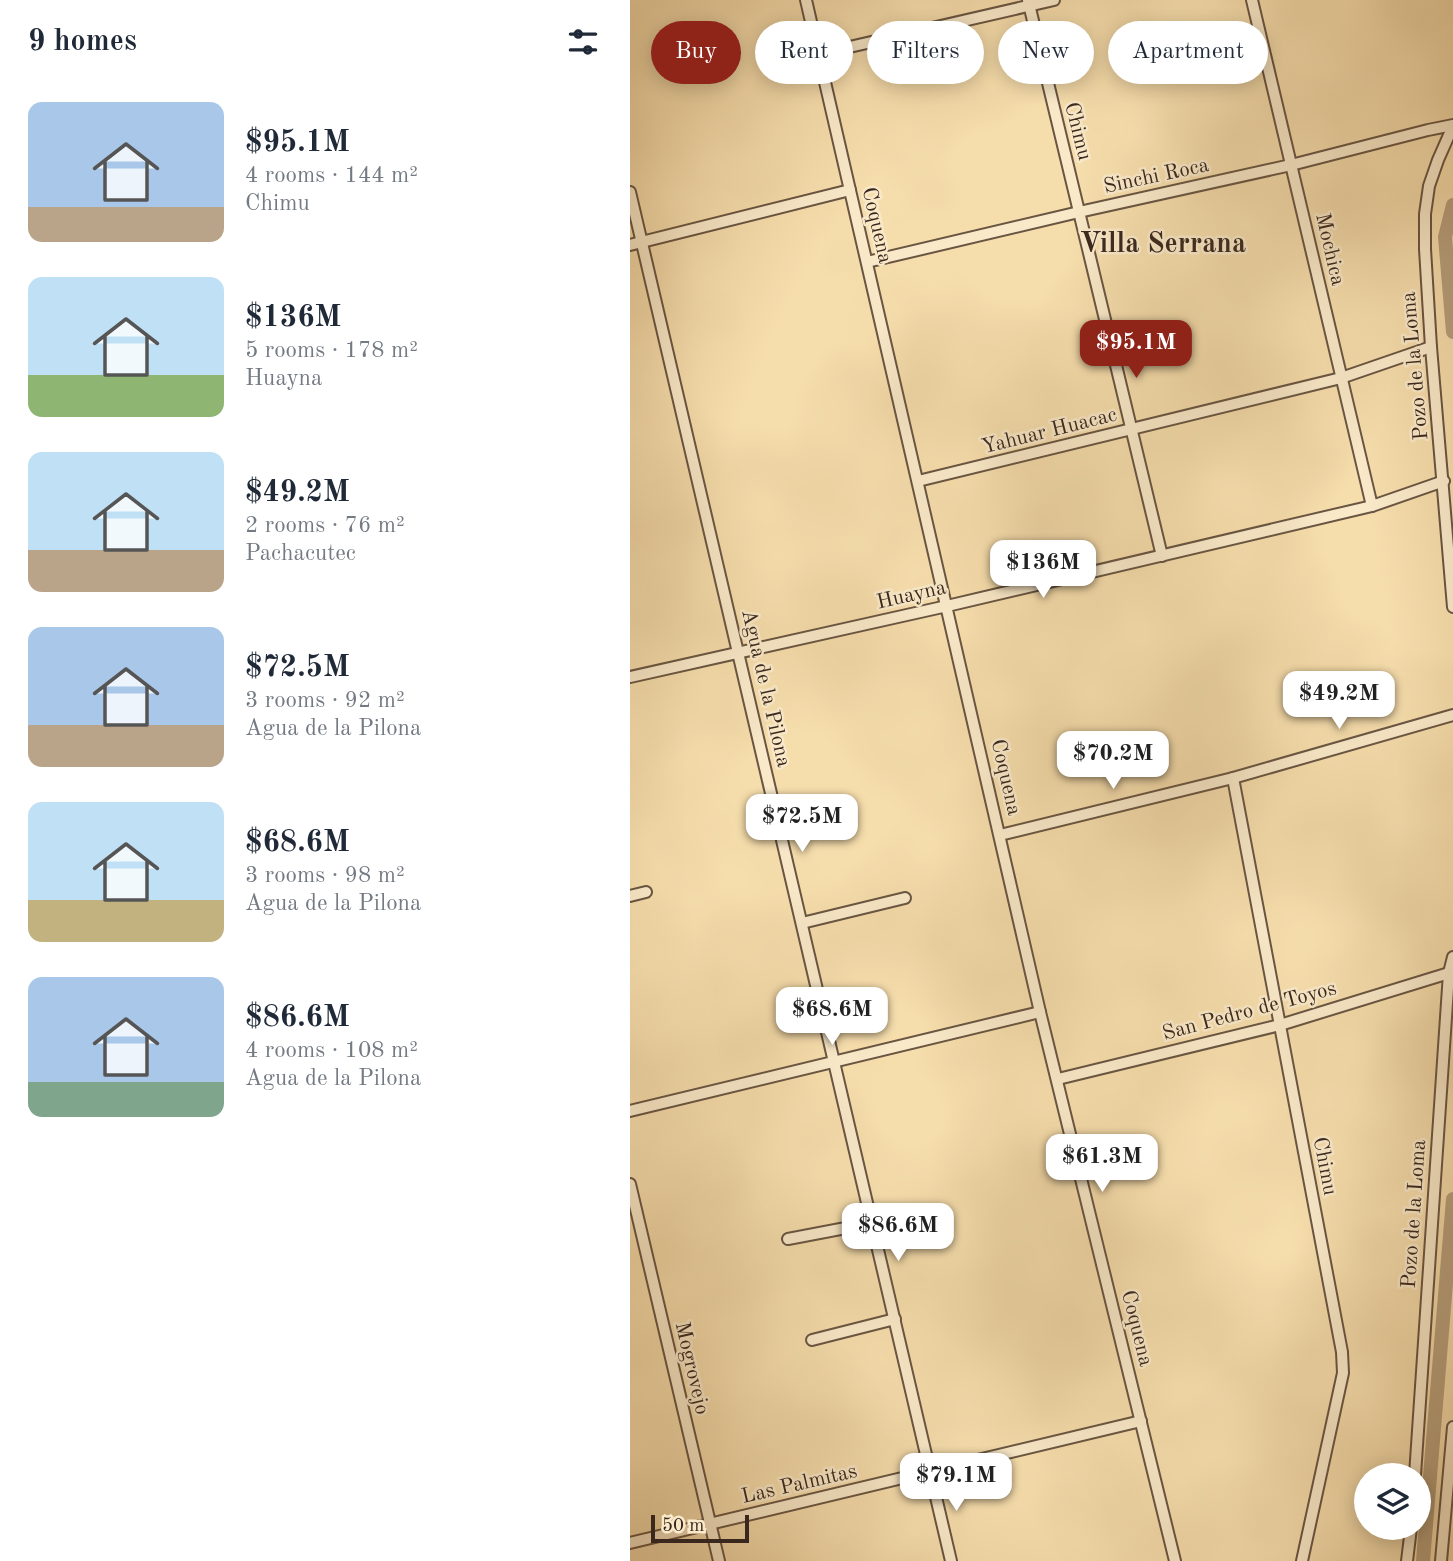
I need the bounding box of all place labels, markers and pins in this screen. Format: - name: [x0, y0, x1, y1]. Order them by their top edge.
- pin: $95.1M: [1079, 320, 1193, 380]
- pin: $136M: [994, 540, 1092, 600]
- pin: $49.2M: [1282, 672, 1396, 731]
- pin: $70.2M: [1056, 732, 1170, 791]
- pin: $72.5M: [745, 794, 859, 854]
- pin: $68.6M: [775, 988, 889, 1047]
- pin: $61.3M: [1045, 1134, 1159, 1194]
- pin: $86.6M: [841, 1204, 955, 1263]
- pin: $79.1M: [899, 1454, 1013, 1513]

